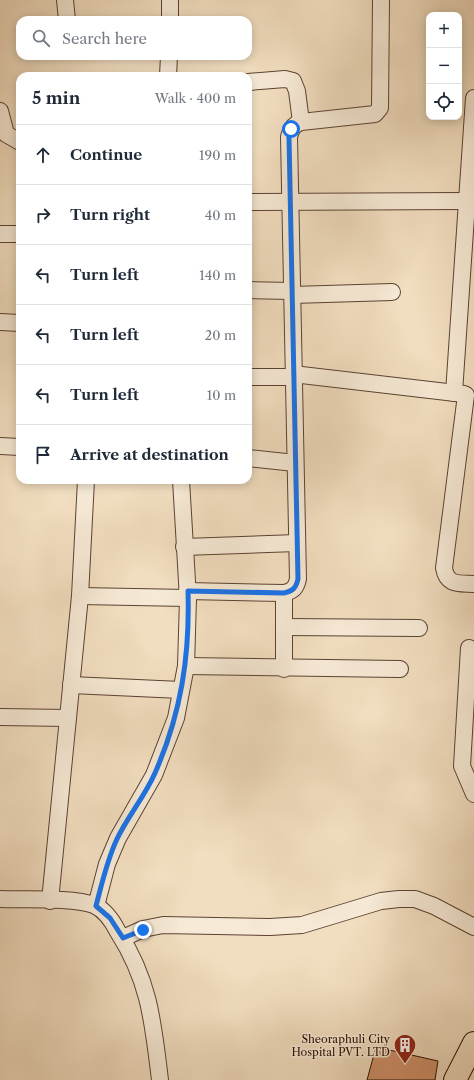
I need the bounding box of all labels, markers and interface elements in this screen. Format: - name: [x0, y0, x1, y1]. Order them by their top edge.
- map controls: [426, 12, 462, 120]
- button: +: [426, 12, 462, 48]
- search box: [16, 16, 252, 60]
- icon: search: [30, 27, 52, 49]
- text: Search here: [62, 29, 147, 48]
- button: −: [426, 48, 462, 84]
- button: locate: [426, 84, 462, 120]
- text: 5 min: [32, 88, 80, 108]
- text: Walk · 400 m: [155, 90, 236, 106]
- route start: [282, 120, 300, 138]
- icon: ahead: [32, 144, 54, 166]
- text: Continue: [70, 145, 142, 164]
- text: 190 m: [199, 147, 236, 163]
- icon: right: [32, 204, 54, 226]
- text: Turn right: [70, 205, 150, 224]
- text: 40 m: [205, 207, 236, 223]
- icon: left: [32, 264, 54, 286]
- text: Turn left: [70, 265, 139, 284]
- text: 140 m: [199, 267, 236, 283]
- icon: left: [32, 324, 54, 346]
- text: Turn left: [70, 325, 139, 344]
- text: 20 m: [205, 327, 236, 343]
- icon: left: [32, 384, 54, 406]
- text: Turn left: [70, 385, 139, 404]
- text: 10 m: [207, 387, 236, 403]
- icon: arrive: [32, 444, 54, 466]
- text: Arrive at destination: [70, 445, 229, 464]
- route end: [134, 921, 152, 939]
- place label: Sheoraphuli City Hospital PVT. LTD: [291, 1032, 391, 1059]
- building icon: Sheoraphuli City Hospital PVT. LTD: [392, 1032, 418, 1065]

